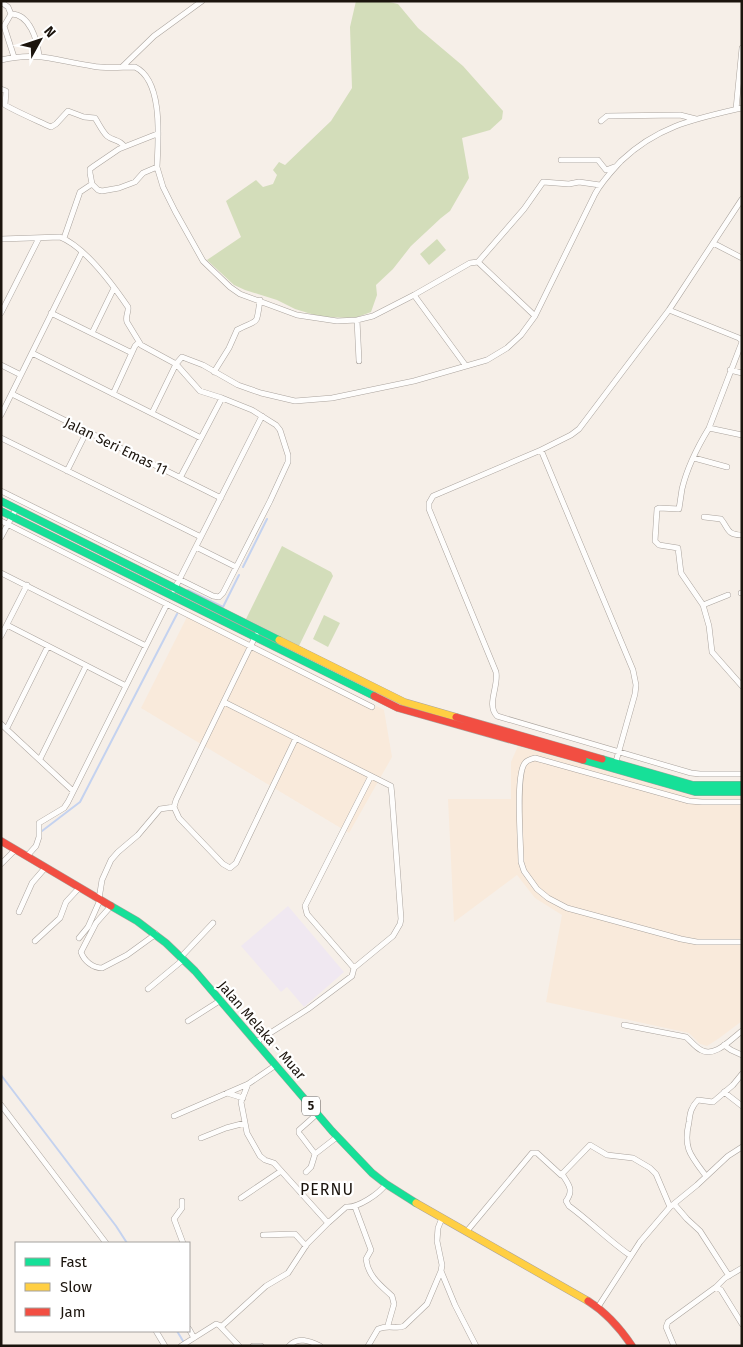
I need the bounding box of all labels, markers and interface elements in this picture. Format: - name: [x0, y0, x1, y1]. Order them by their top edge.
- north arrow: [15, 15, 65, 65]
- text: N: [40, 23, 59, 41]
- street label: Jalan Seri Emas 11: [61, 414, 170, 479]
- street label: Jalan Melaka - Muar: [214, 978, 309, 1084]
- road number: 5: [302, 1096, 320, 1116]
- district label: PERNU: [300, 1180, 354, 1199]
- legend: [15, 1242, 190, 1332]
- text: Fast: [60, 1253, 87, 1271]
- text: Slow: [60, 1278, 92, 1296]
- text: Jam: [60, 1303, 86, 1321]

